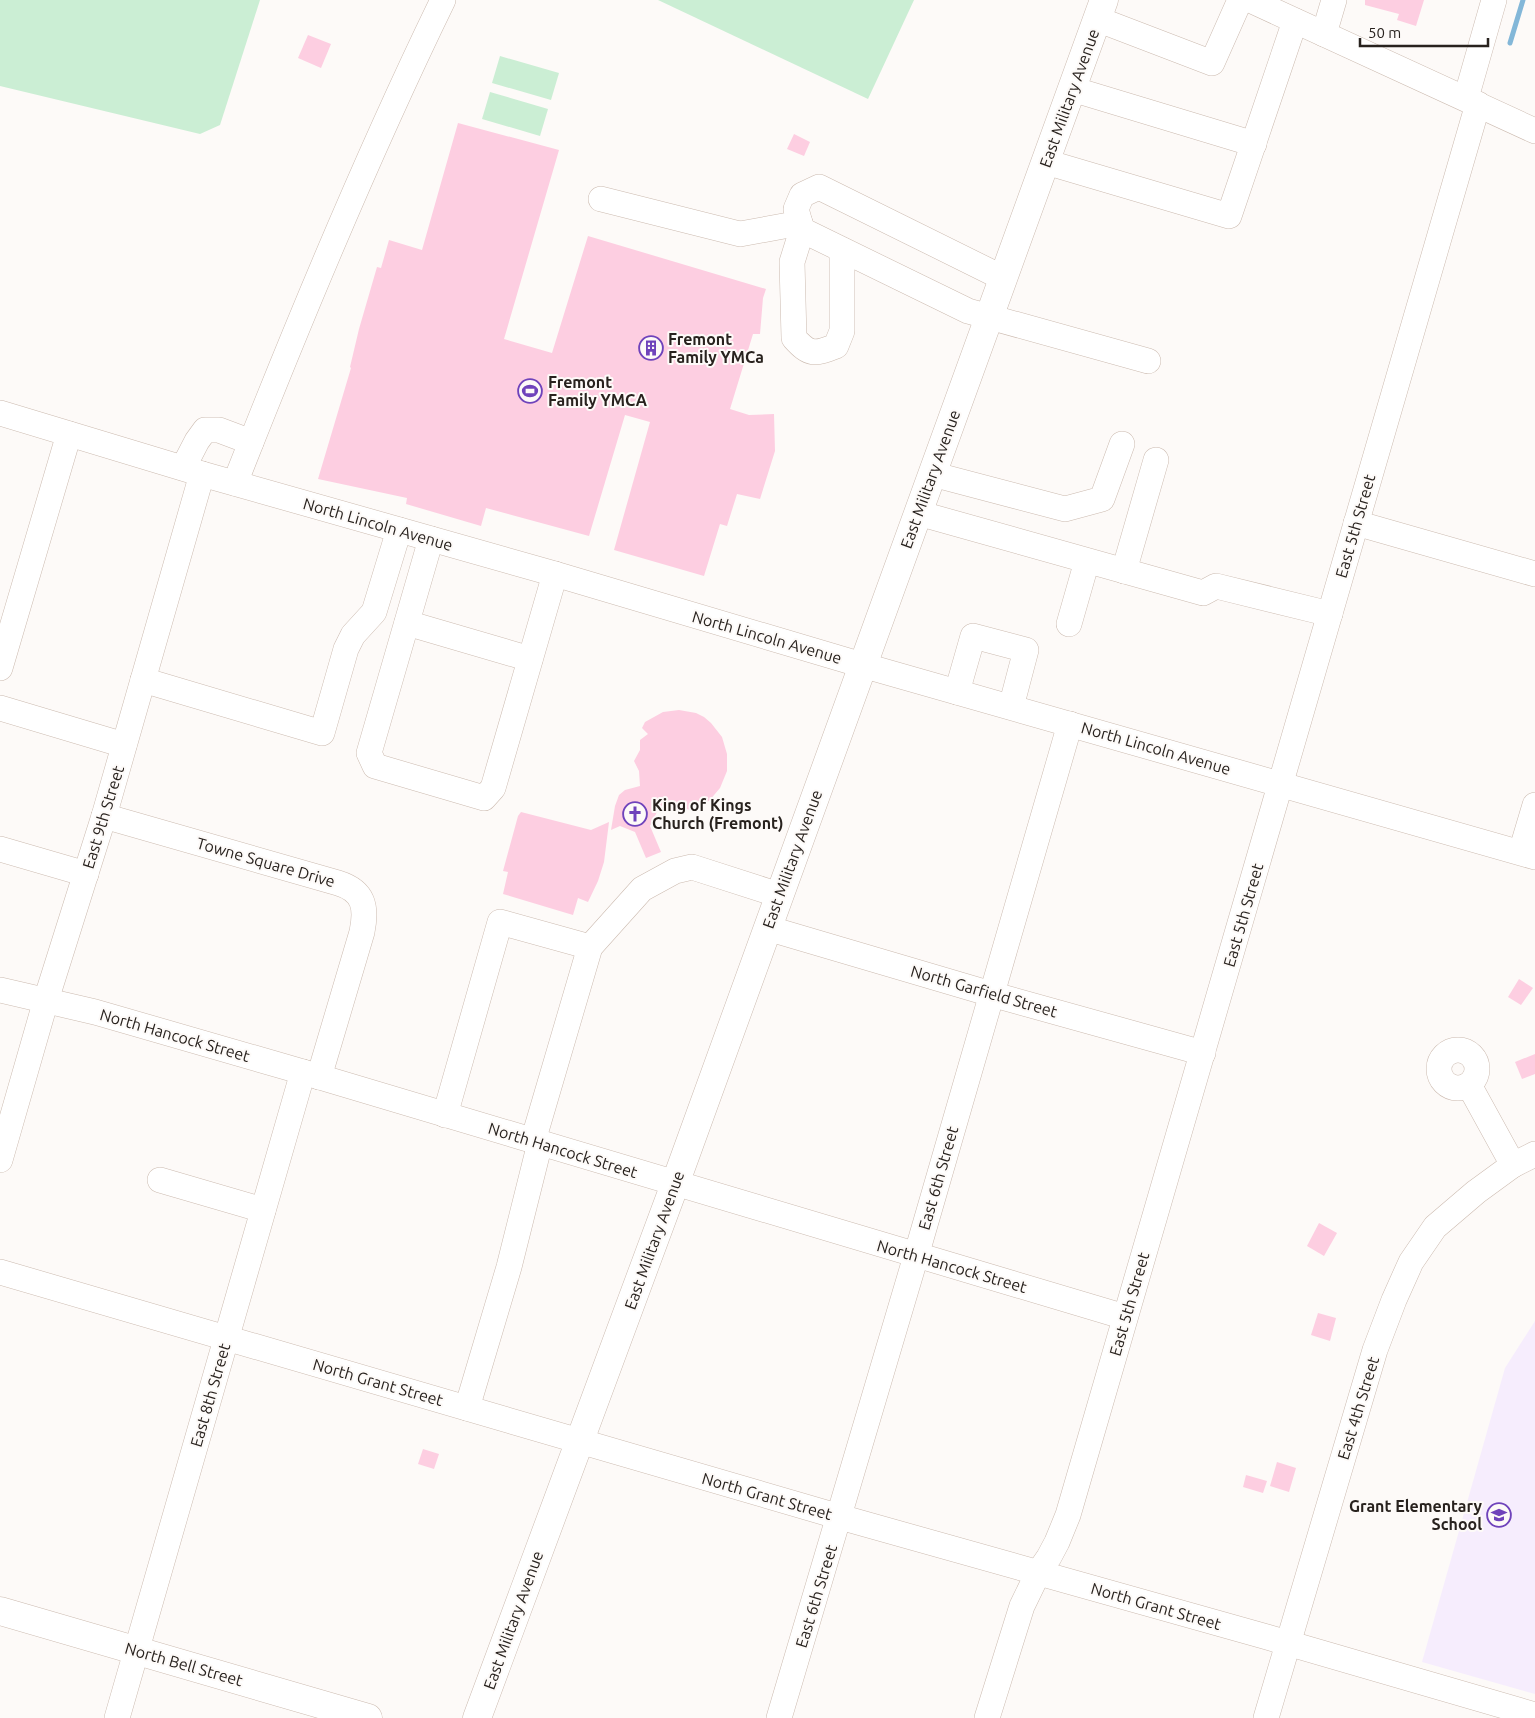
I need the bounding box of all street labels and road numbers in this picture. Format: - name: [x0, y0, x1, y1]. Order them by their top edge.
- street label: East Military Avenue: [1036, 26, 1102, 170]
- street label: East Military Avenue: [897, 407, 963, 551]
- street label: East 5th Street: [1332, 471, 1379, 580]
- street label: North Lincoln Avenue: [301, 494, 455, 554]
- street label: North Lincoln Avenue: [690, 607, 844, 667]
- street label: North Lincoln Avenue: [1079, 718, 1233, 778]
- street label: East 9th Street: [79, 763, 127, 871]
- street label: East Military Avenue: [759, 787, 825, 931]
- street label: Towne Square Drive: [195, 834, 337, 890]
- street label: East 5th Street: [1220, 860, 1267, 969]
- street label: North Garfield Street: [909, 961, 1060, 1021]
- street label: North Hancock Street: [98, 1005, 253, 1065]
- street label: North Hancock Street: [486, 1119, 640, 1181]
- street label: East 6th Street: [915, 1123, 962, 1232]
- street label: East Military Avenue: [621, 1168, 687, 1312]
- street label: North Hancock Street: [875, 1236, 1030, 1296]
- street label: East 5th Street: [1106, 1249, 1153, 1358]
- street label: East 8th Street: [187, 1340, 234, 1449]
- street label: East 4th Street: [1334, 1354, 1382, 1462]
- street label: North Grant Street: [311, 1355, 446, 1409]
- street label: North Grant Street: [700, 1469, 835, 1523]
- street label: East 6th Street: [792, 1542, 840, 1650]
- street label: East Military Avenue: [480, 1548, 546, 1692]
- street label: North Grant Street: [1089, 1579, 1224, 1633]
- street label: North Bell Street: [123, 1639, 246, 1690]

